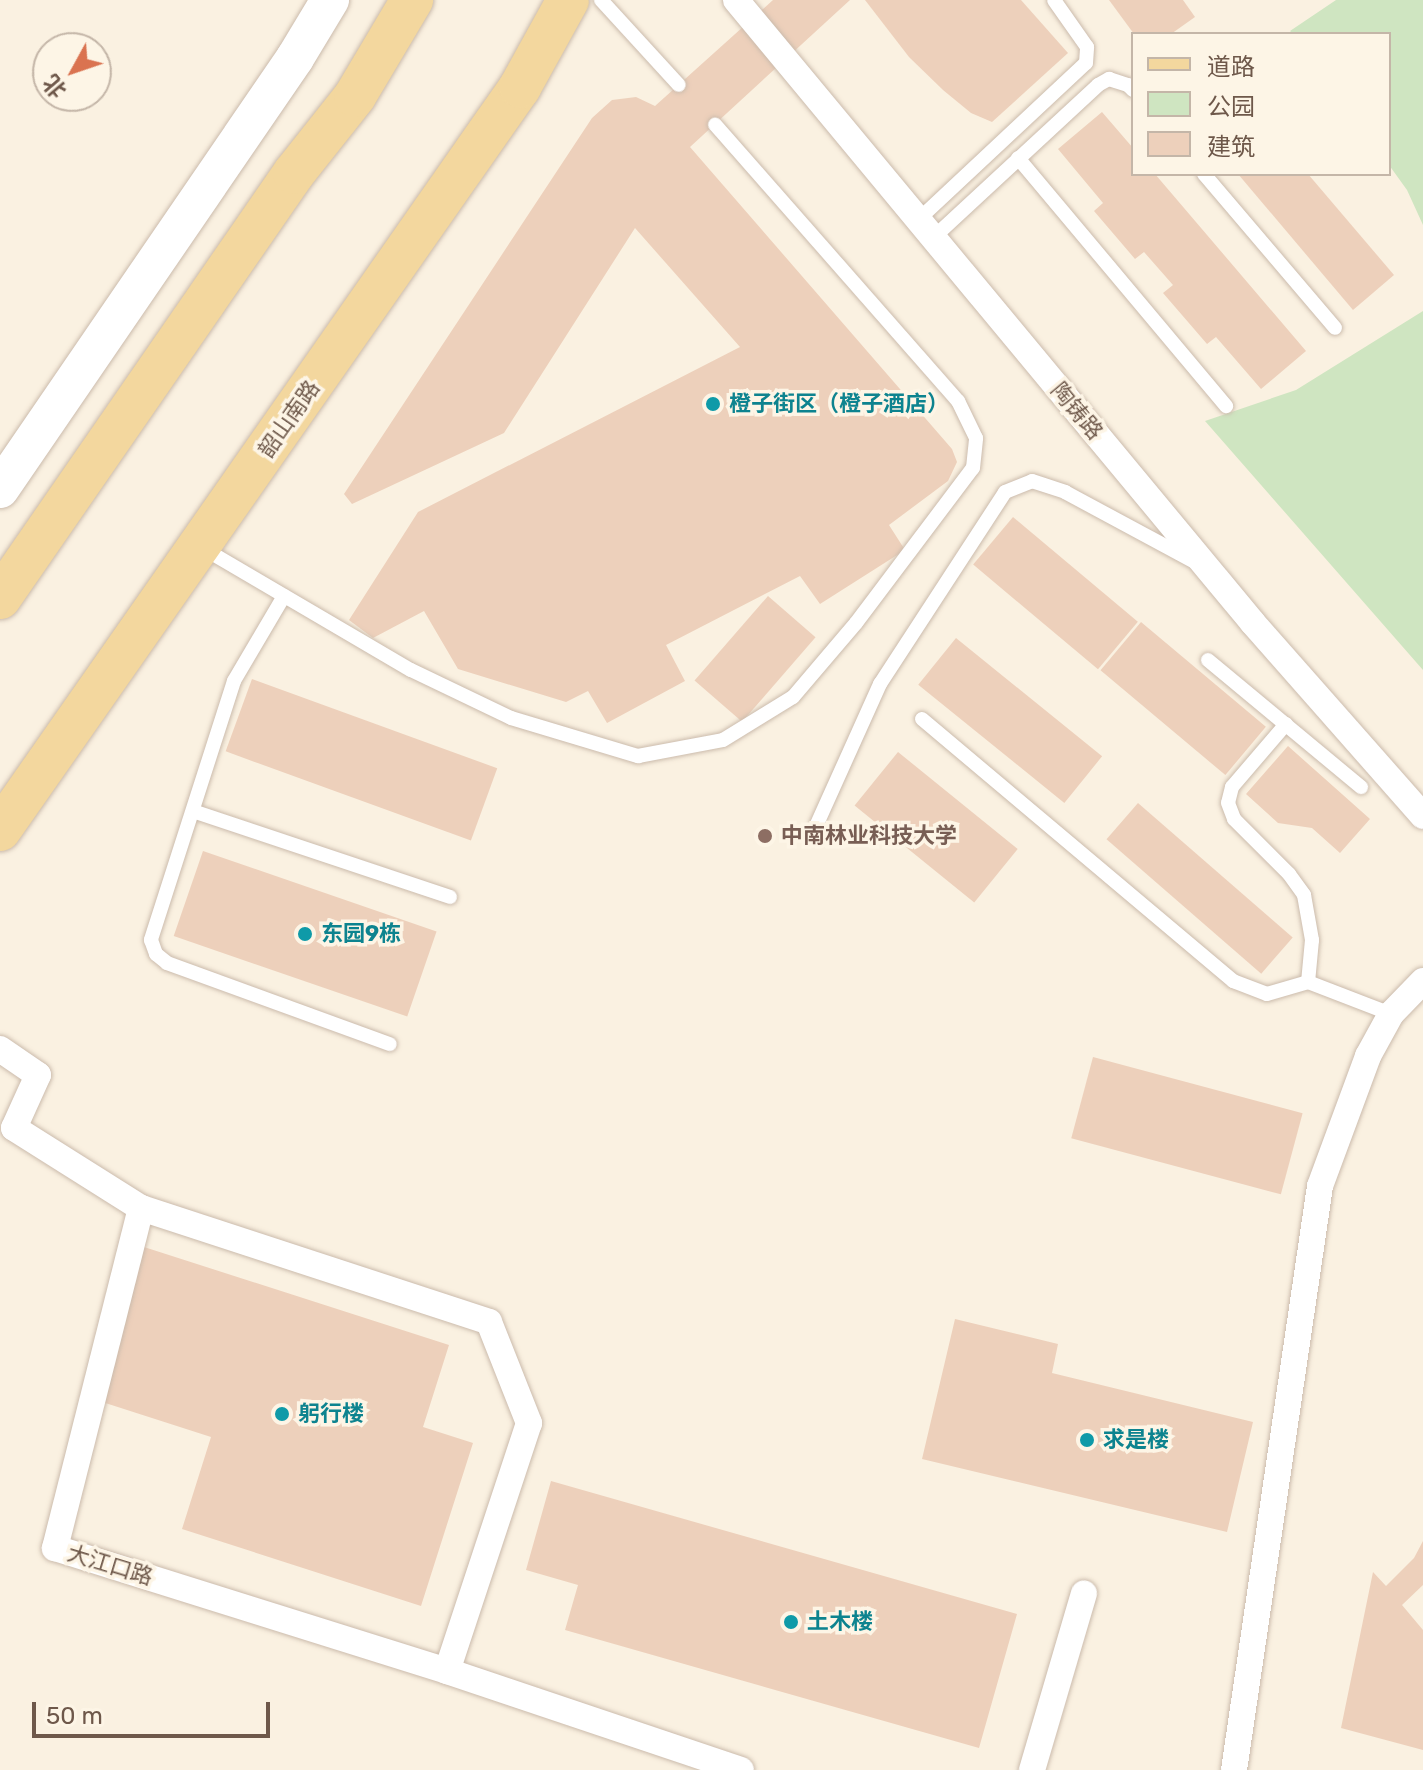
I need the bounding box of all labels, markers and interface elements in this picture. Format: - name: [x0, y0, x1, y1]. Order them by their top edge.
- north arrow: [32, 32, 112, 112]
- legend: [1131, 32, 1391, 176]
- text: 道路: [1207, 53, 1255, 81]
- text: 北: [37, 69, 72, 104]
- text: 公园: [1207, 93, 1255, 121]
- text: 建筑: [1207, 133, 1255, 161]
- street label: 韶山南路: [253, 375, 325, 463]
- street label: 陶铸路: [1046, 377, 1108, 445]
- place label: 橙子街区（橙子酒店）: [729, 391, 949, 417]
- marker: 橙子街区（橙子酒店）: [704, 395, 722, 413]
- place label: 中南林业科技大学: [781, 823, 957, 849]
- marker: 中南林业科技大学: [756, 827, 774, 845]
- place label: 东园9栋: [321, 921, 401, 947]
- marker: 东园9栋: [296, 925, 314, 943]
- place label: 躬行楼: [298, 1401, 364, 1427]
- marker: 躬行楼: [273, 1405, 291, 1423]
- place label: 求是楼: [1103, 1427, 1169, 1453]
- marker: 求是楼: [1078, 1431, 1096, 1449]
- street label: 大江口路: [64, 1540, 156, 1590]
- place label: 土木楼: [807, 1609, 873, 1635]
- marker: 土木楼: [782, 1613, 800, 1631]
- scale bar: [36, 1686, 274, 1736]
- text: 50 m: [46, 1702, 103, 1730]

